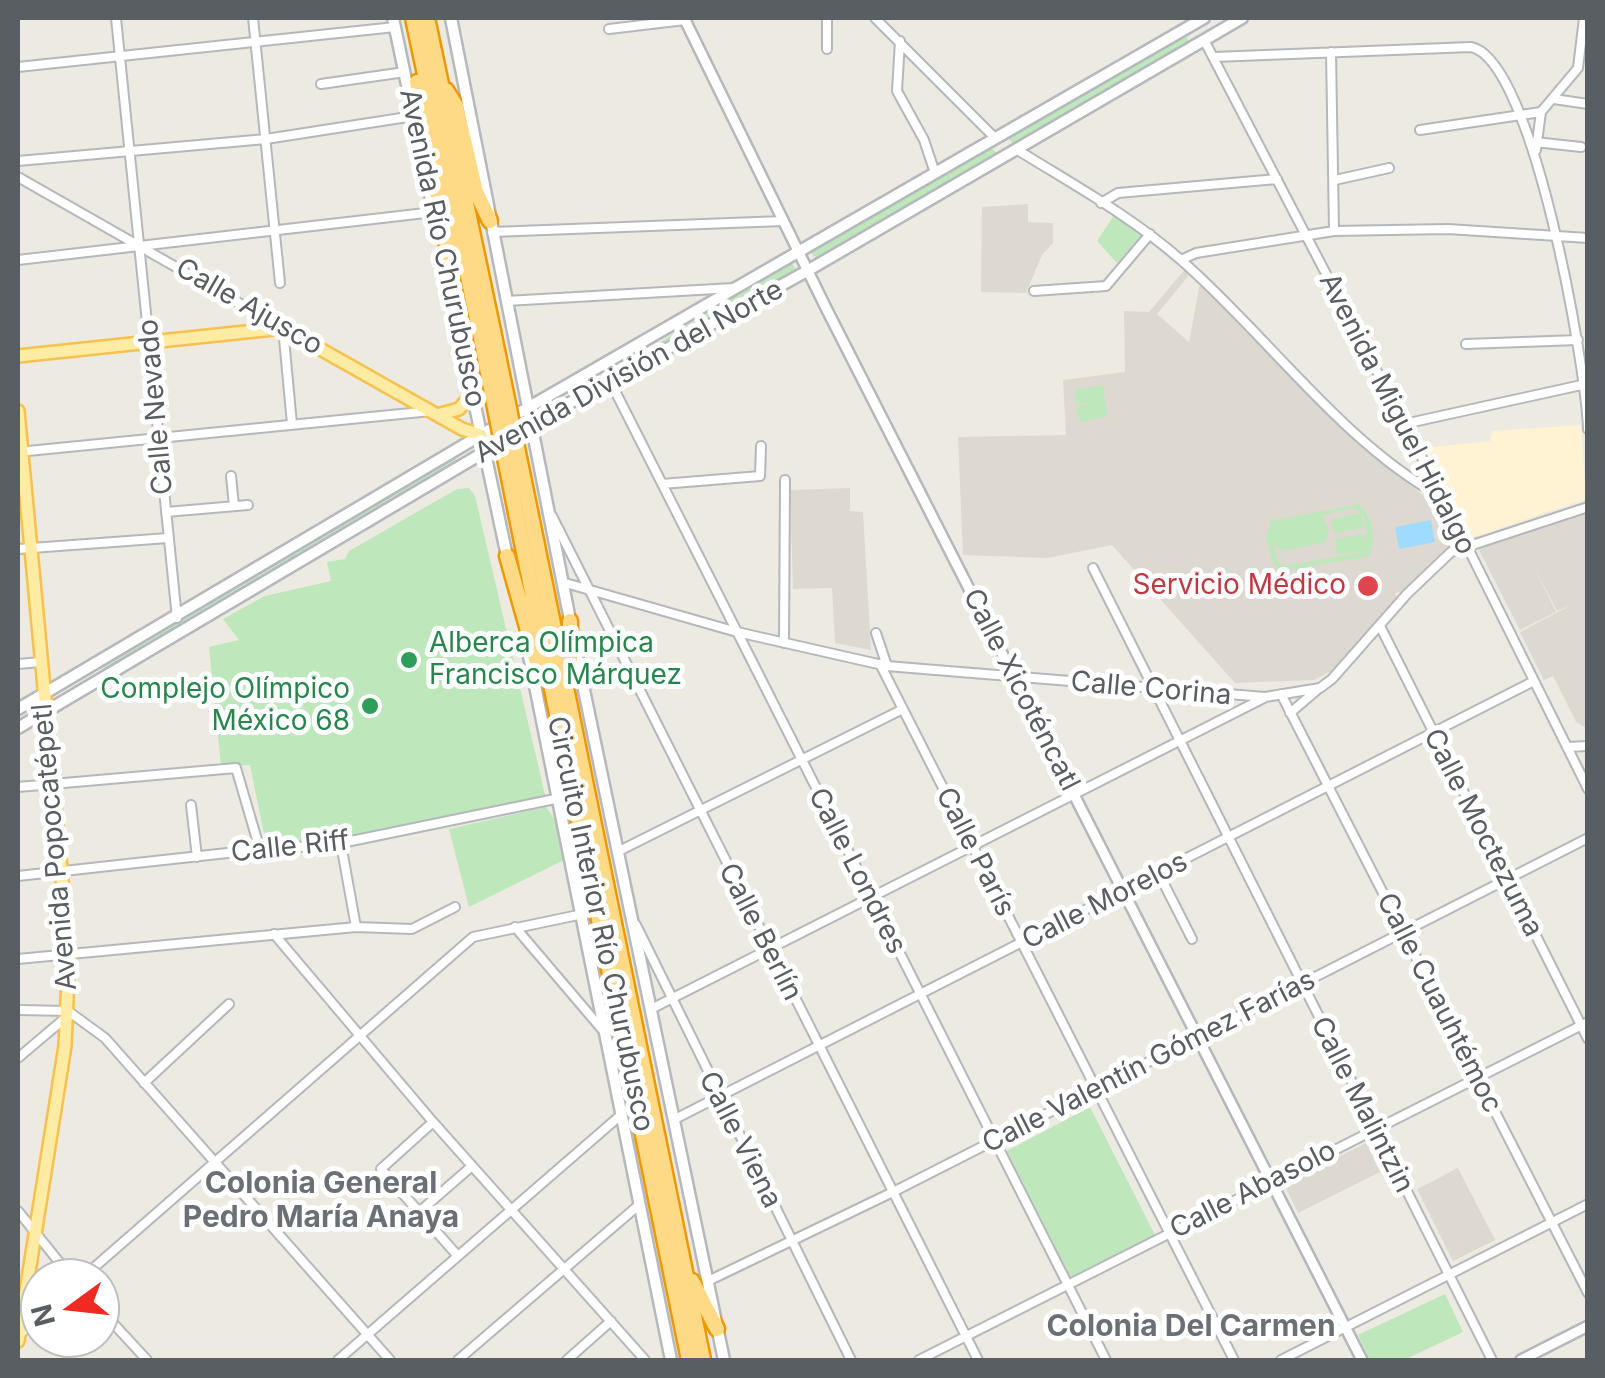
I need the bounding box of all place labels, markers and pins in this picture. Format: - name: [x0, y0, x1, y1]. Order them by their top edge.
- place label: Servicio Médico: [1132, 569, 1346, 603]
- marker: Servicio Médico: [1355, 573, 1381, 599]
- place label: Alberca Olímpica Francisco Márquez: [429, 627, 682, 693]
- marker: Alberca Olímpica Francisco Márquez: [398, 649, 420, 671]
- place label: Complejo Olímpico México 68: [100, 673, 350, 739]
- marker: Complejo Olímpico México 68: [359, 695, 381, 717]

